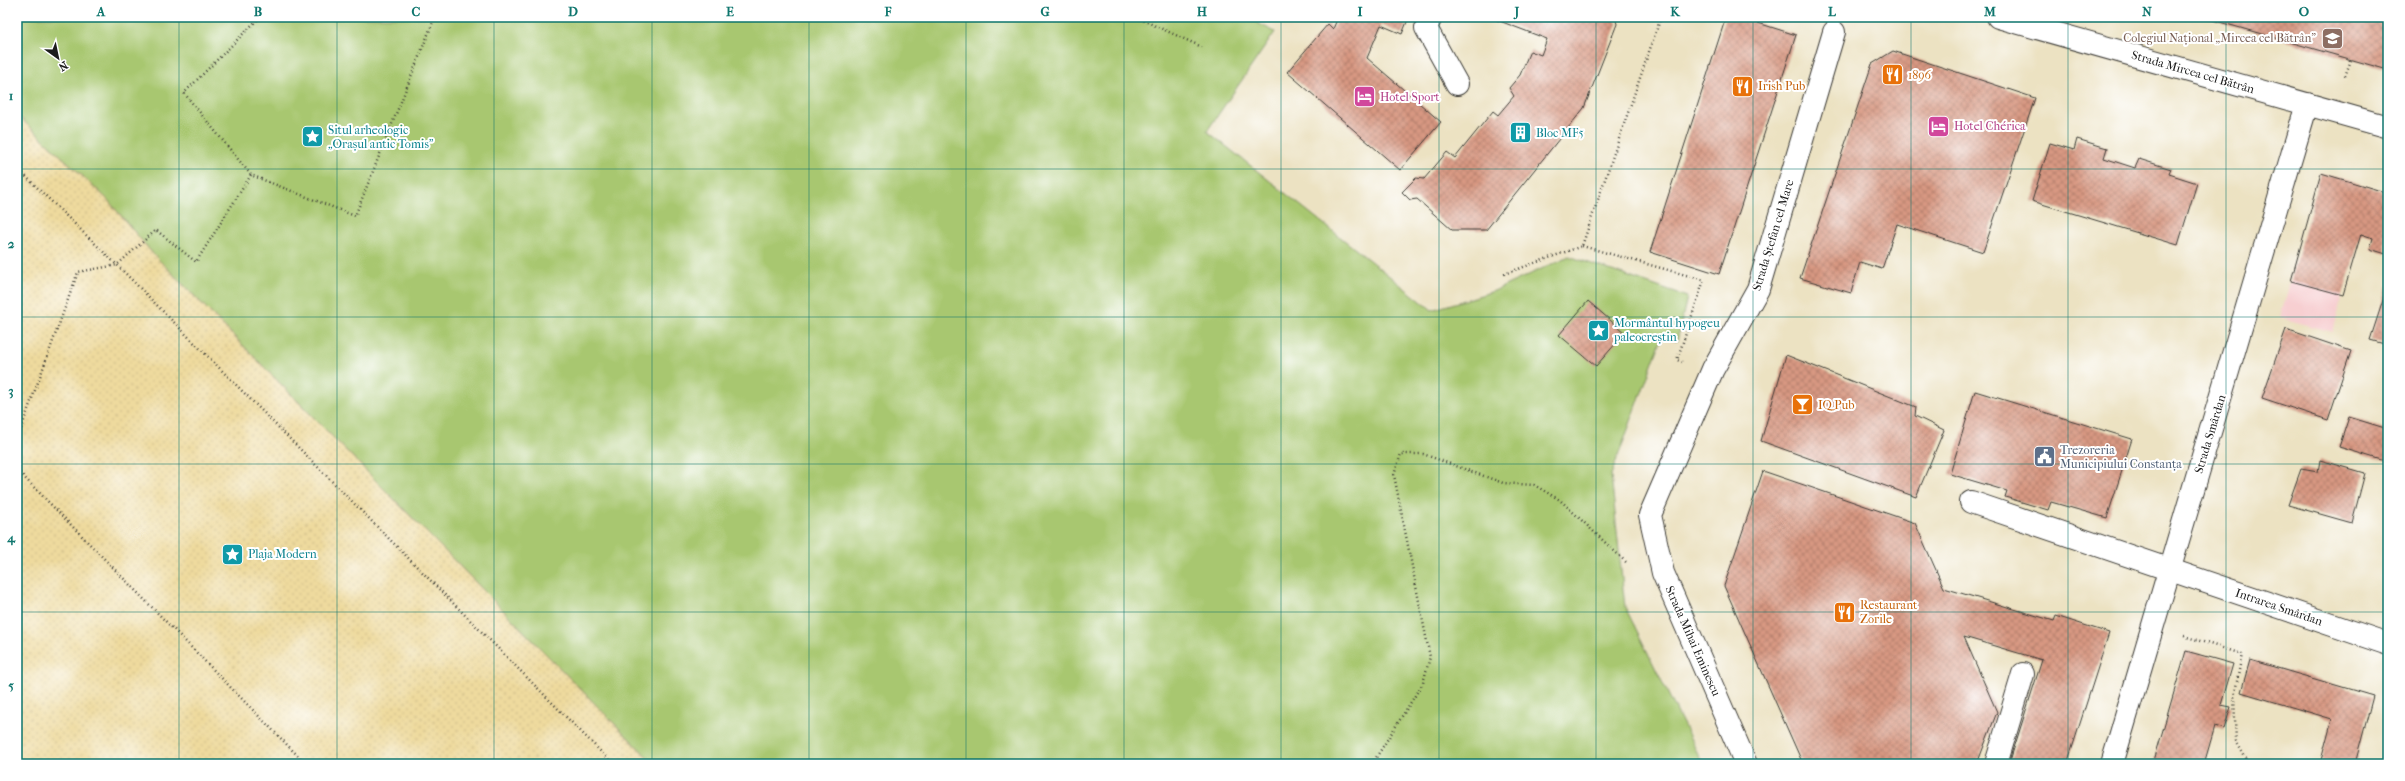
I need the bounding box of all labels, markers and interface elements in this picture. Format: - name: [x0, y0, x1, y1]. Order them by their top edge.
- text: A: [96, 4, 106, 19]
- text: B: [254, 4, 263, 19]
- text: C: [412, 4, 421, 19]
- text: D: [568, 4, 578, 19]
- text: E: [726, 4, 734, 19]
- text: F: [884, 4, 892, 19]
- text: G: [1040, 4, 1050, 19]
- text: H: [1197, 4, 1208, 19]
- text: I: [1357, 4, 1363, 19]
- text: J: [1513, 4, 1520, 20]
- text: K: [1670, 4, 1681, 19]
- text: L: [1828, 4, 1837, 19]
- text: M: [1983, 4, 1996, 19]
- text: N: [2142, 4, 2152, 19]
- text: O: [2299, 4, 2309, 19]
- school or university icon: Colegiul Național „Mircea cel Bătrân”: [2319, 25, 2345, 51]
- place label: Colegiul Național „Mircea cel Bătrân”: [2123, 31, 2316, 45]
- north arrow: [38, 38, 78, 78]
- street label: Strada Mircea cel Bătrân: [2130, 48, 2256, 96]
- text: N: [56, 58, 70, 74]
- restaurant icon: 1896: [1880, 62, 1906, 88]
- place label: 1896: [1908, 68, 1932, 82]
- restaurant icon: Irish Pub: [1730, 73, 1756, 99]
- place label: Irish Pub: [1758, 79, 1805, 93]
- hotel icon: Hotel Sport: [1351, 84, 1377, 110]
- text: 1: [9, 88, 14, 103]
- place label: Hotel Sport: [1380, 90, 1440, 104]
- hotel icon: Hotel Chérica: [1925, 113, 1951, 139]
- place label: Hotel Chérica: [1954, 119, 2026, 133]
- building icon: Bloc MF5: [1507, 120, 1533, 146]
- place label: Situl arheologic „Orașul antic Tomis”: [328, 123, 434, 151]
- place icon: Situl arheologic „Orașul antic Tomis”: [300, 124, 326, 150]
- place label: Bloc MF5: [1536, 126, 1584, 140]
- street label: Strada Ștefan cel Mare: [1749, 178, 1797, 292]
- text: 2: [8, 236, 15, 251]
- place label: Mormântul hypogeu paleocreștin: [1613, 316, 1720, 344]
- place icon: Mormântul hypogeu paleocreștin: [1585, 317, 1611, 343]
- text: 3: [8, 383, 14, 399]
- bar icon: IQ Pub: [1790, 392, 1816, 418]
- street label: Strada Smârdan: [2191, 393, 2229, 475]
- place label: IQ Pub: [1818, 398, 1855, 412]
- place label: Trezoreria Municipiului Constanța: [2060, 443, 2182, 471]
- public building icon: Trezoreria Municipiului Constanța: [2032, 444, 2058, 470]
- text: 4: [6, 530, 16, 546]
- place icon: Plaja Modern: [219, 541, 245, 567]
- place label: Plaja Modern: [248, 547, 317, 561]
- street label: Strada Mihai Eminescu: [1662, 584, 1724, 698]
- street label: Intrarea Smârdan: [2234, 586, 2324, 628]
- place label: Restaurant Zorile: [1860, 598, 1918, 626]
- restaurant icon: Restaurant Zorile: [1832, 599, 1858, 625]
- text: 5: [8, 678, 14, 693]

